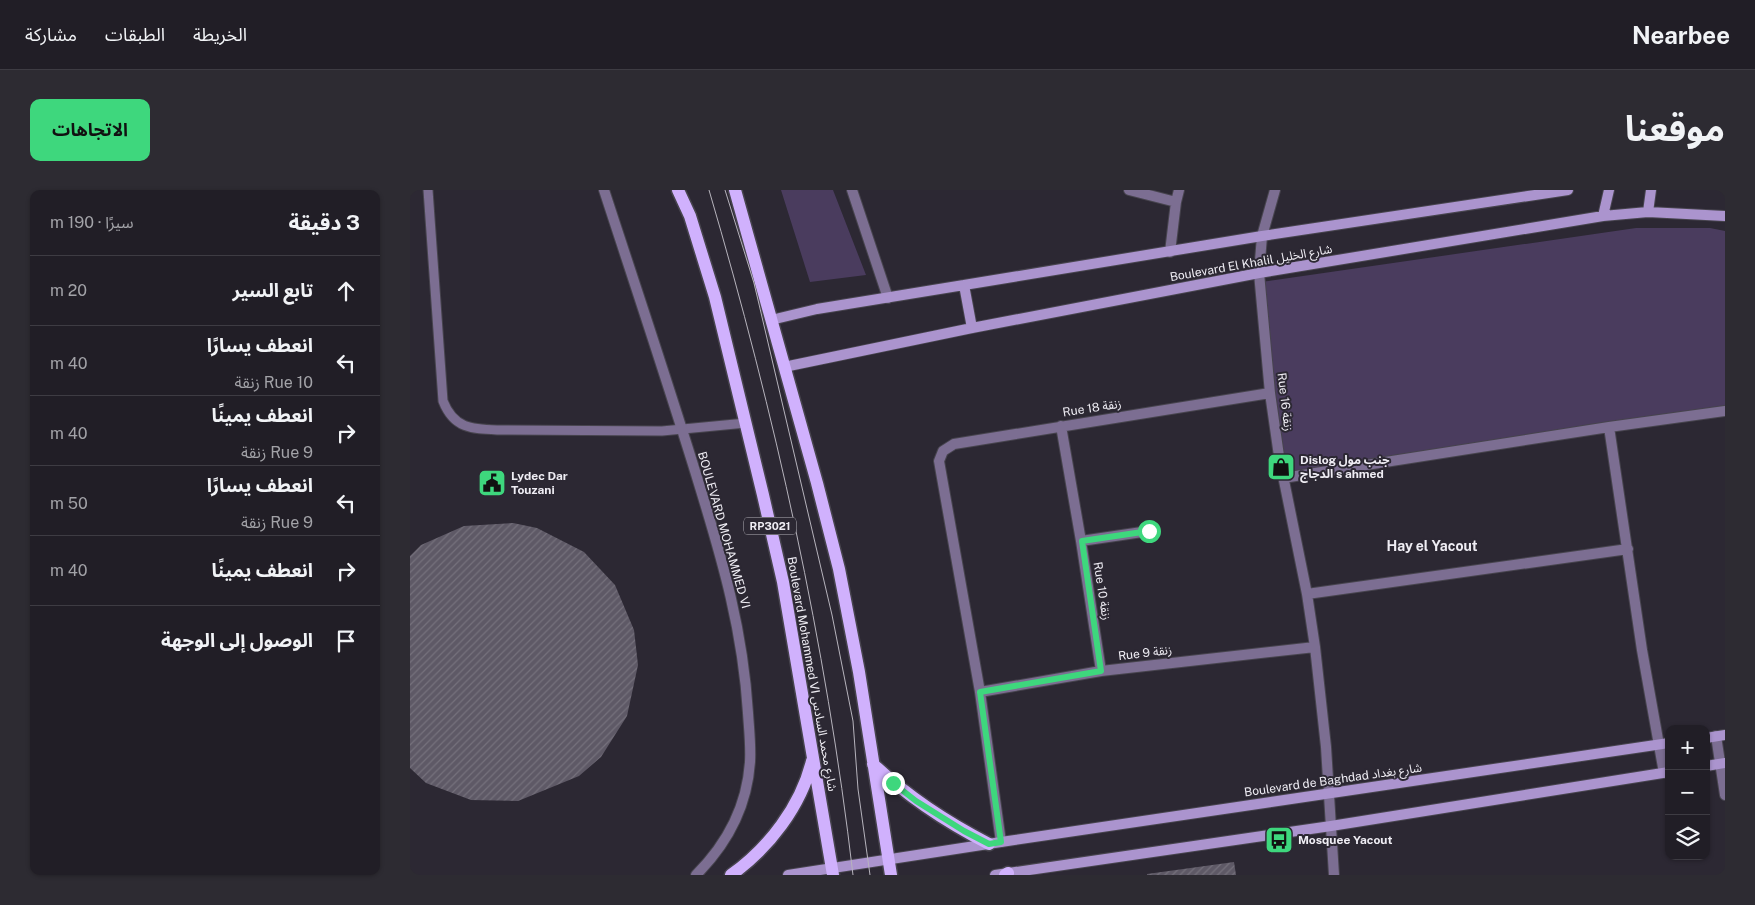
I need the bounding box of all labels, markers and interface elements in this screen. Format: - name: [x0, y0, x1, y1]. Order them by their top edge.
- text: Nearbee: [1632, 21, 1730, 49]
- text: مشاركة: [25, 24, 77, 45]
- text: الطبقات: [105, 24, 165, 45]
- text: الخريطة: [193, 24, 247, 45]
- button: الاتجاهات: [30, 99, 150, 161]
- text: موقعنا: [1625, 108, 1725, 149]
- text: 3 دقيقة: [288, 210, 360, 235]
- text: سيرًا · 190 m: [50, 213, 134, 232]
- street label: Boulevard El Khalil شارع الخليل: [1169, 242, 1334, 286]
- icon: ahead: [332, 277, 360, 305]
- text: تابع السير: [232, 279, 313, 301]
- text: 20 m: [50, 281, 87, 300]
- text: انعطف يسارًا: [207, 334, 313, 356]
- icon: left: [332, 349, 360, 377]
- text: 40 m: [50, 354, 88, 373]
- street label: Rue 16 زنقة: [1274, 372, 1296, 432]
- text: Rue 10 زنقة: [235, 373, 313, 392]
- street label: Rue 18 زنقة: [1062, 396, 1122, 420]
- text: انعطف يمينًا: [212, 404, 313, 426]
- icon: right: [332, 419, 360, 447]
- text: 40 m: [50, 424, 88, 443]
- text: Rue 9 زنقة: [241, 443, 313, 462]
- street label: BOULEVARD MOHAMMED VI: [695, 450, 753, 610]
- shop icon: Dislog جنب مول الدجاج s ahmed: [1266, 452, 1296, 482]
- place label: Dislog جنب مول الدجاج s ahmed: [1300, 453, 1390, 483]
- public building icon: Lydec Dar Touzani: [477, 468, 507, 498]
- place label: Lydec Dar Touzani: [511, 469, 568, 497]
- text: انعطف يسارًا: [207, 474, 313, 496]
- icon: left: [332, 489, 360, 517]
- text: 50 m: [50, 494, 88, 513]
- text: Rue 9 زنقة: [241, 513, 313, 532]
- road number: RP3021: [744, 518, 796, 534]
- route start: [1138, 520, 1161, 543]
- district label: Hay el Yacout: [1386, 538, 1478, 554]
- street label: Boulevard Mohammed VI شارع محمد السادس: [782, 556, 840, 793]
- icon: right: [332, 557, 360, 585]
- text: انعطف يمينًا: [212, 559, 313, 581]
- text: 40 m: [50, 561, 88, 580]
- street label: Rue 10 زنقة: [1090, 561, 1114, 621]
- icon: arrive: [332, 627, 360, 655]
- text: الوصول إلى الوجهة: [161, 629, 313, 651]
- street label: Rue 9 زنقة: [1117, 643, 1173, 663]
- map controls: [1665, 725, 1710, 860]
- button: +: [1665, 725, 1710, 770]
- street label: Boulevard de Baghdad شارع بغداد: [1243, 761, 1423, 801]
- button: −: [1665, 770, 1710, 815]
- route end: [882, 772, 905, 795]
- button: layers: [1665, 815, 1710, 860]
- bus stop icon: Mosquee Yacout: [1264, 825, 1294, 855]
- place label: Mosquee Yacout: [1298, 833, 1392, 847]

